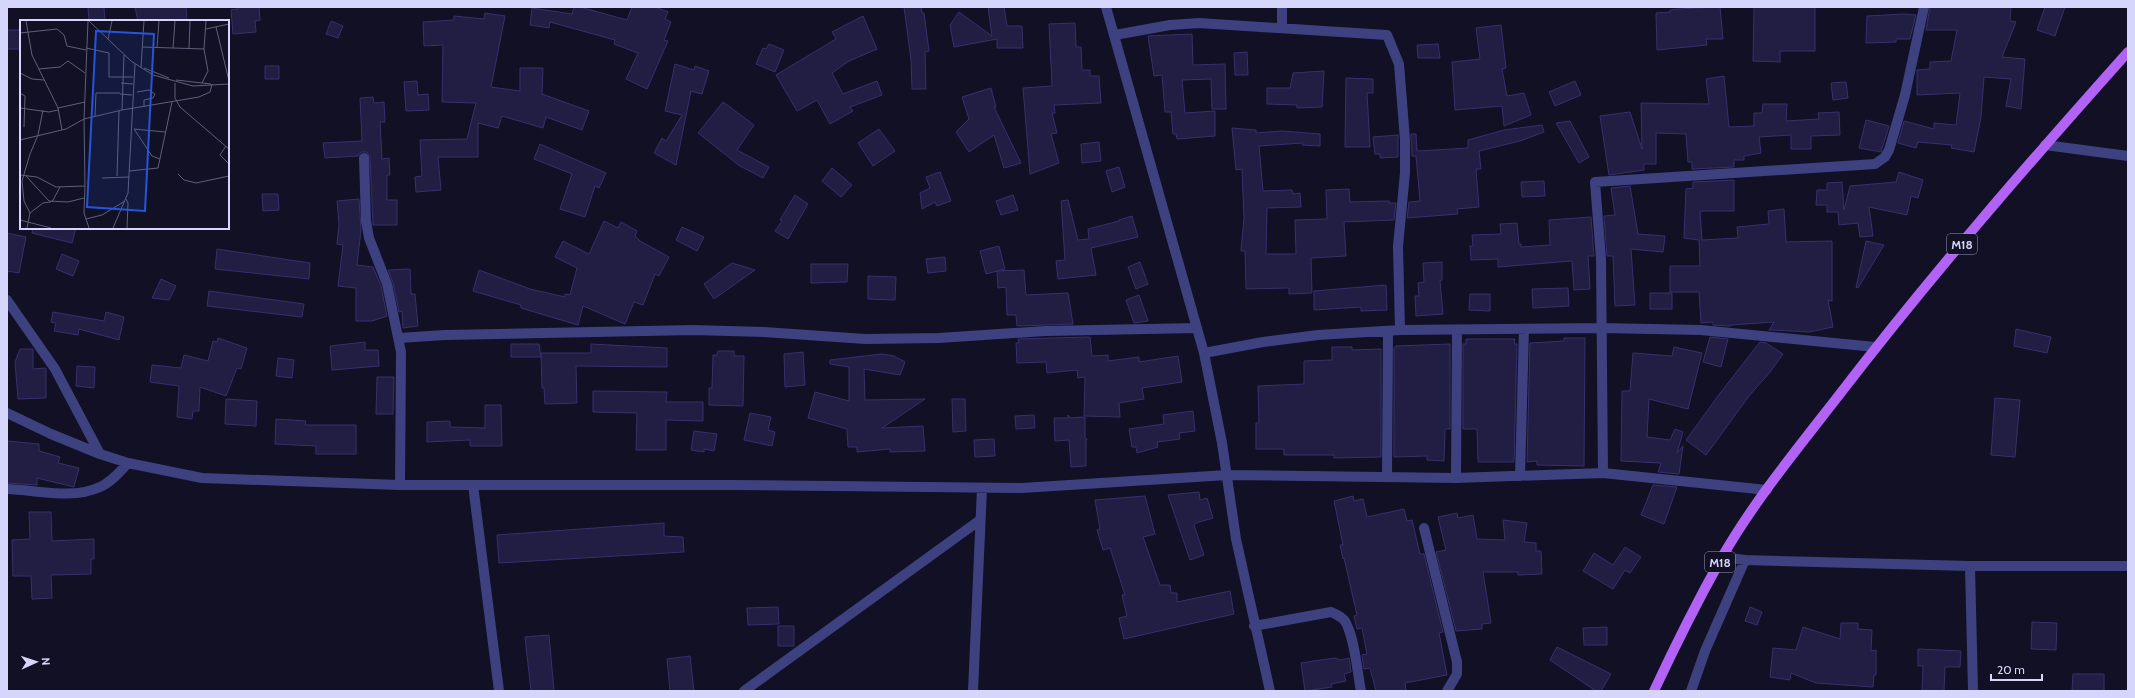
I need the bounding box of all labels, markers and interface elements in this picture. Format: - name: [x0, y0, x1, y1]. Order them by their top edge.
- inset map: [20, 20, 229, 229]
- road number: M18: [1947, 234, 1977, 254]
- road number: M18: [1705, 552, 1735, 572]
- north arrow: [16, 642, 56, 682]
- scale bar: [1991, 656, 2042, 682]
- text: N: [39, 657, 53, 666]
- text: 20 m: [1997, 662, 2025, 677]

